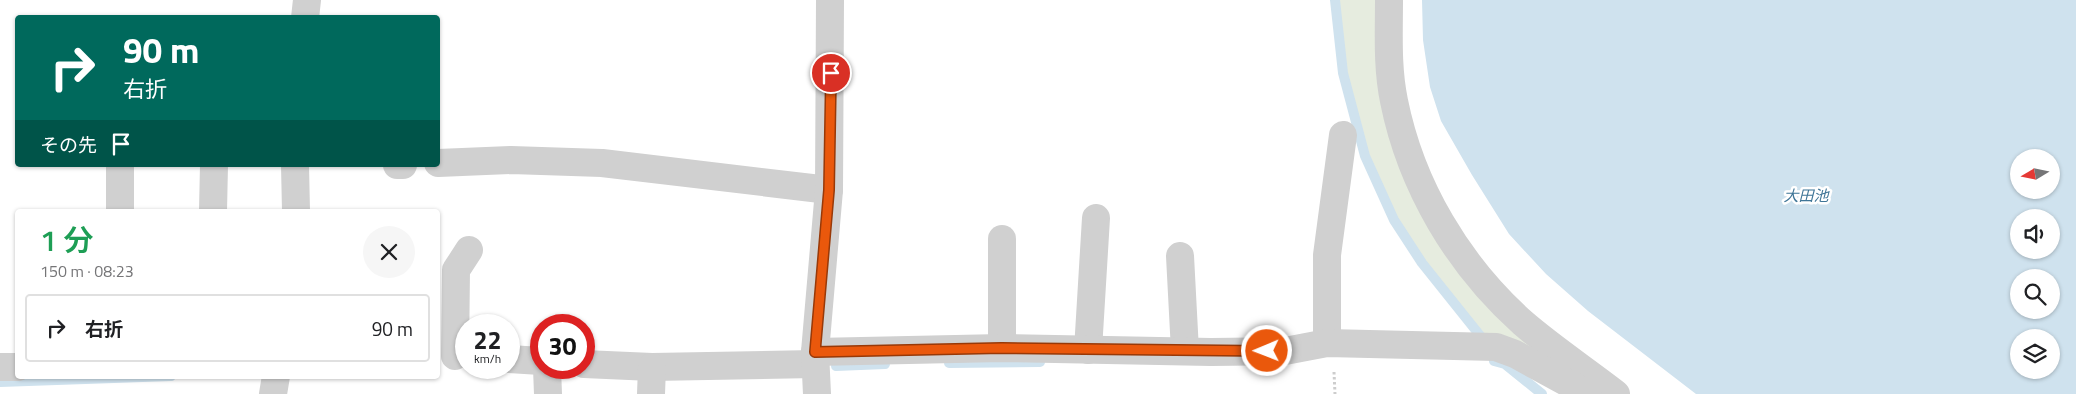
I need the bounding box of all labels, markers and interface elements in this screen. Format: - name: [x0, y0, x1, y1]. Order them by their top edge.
- text: 90 m: [123, 23, 199, 77]
- icon: right: [40, 35, 105, 100]
- pin: [810, 52, 852, 94]
- icon: arrive: [817, 59, 845, 87]
- text: 右折: [123, 72, 167, 106]
- text: その先: [40, 130, 97, 159]
- icon: arrive: [107, 130, 135, 158]
- north arrow: [2010, 149, 2060, 199]
- map controls: [2010, 149, 2060, 379]
- water label: 大田池: [1783, 184, 1830, 207]
- button: sound: [2010, 209, 2060, 259]
- text: 1 分: [40, 217, 93, 263]
- button: close: [363, 226, 415, 278]
- text: 150 m · 08:23: [40, 259, 134, 283]
- button: search: [2010, 269, 2060, 319]
- icon: right: [42, 314, 70, 342]
- text: 右折: [85, 314, 123, 343]
- text: 90 m: [372, 314, 413, 343]
- speed limit sign: 30: [530, 314, 595, 379]
- text: 22: [473, 321, 502, 359]
- position arrow: [1240, 324, 1292, 376]
- button: layers: [2010, 329, 2060, 379]
- text: km/h: [474, 349, 501, 368]

